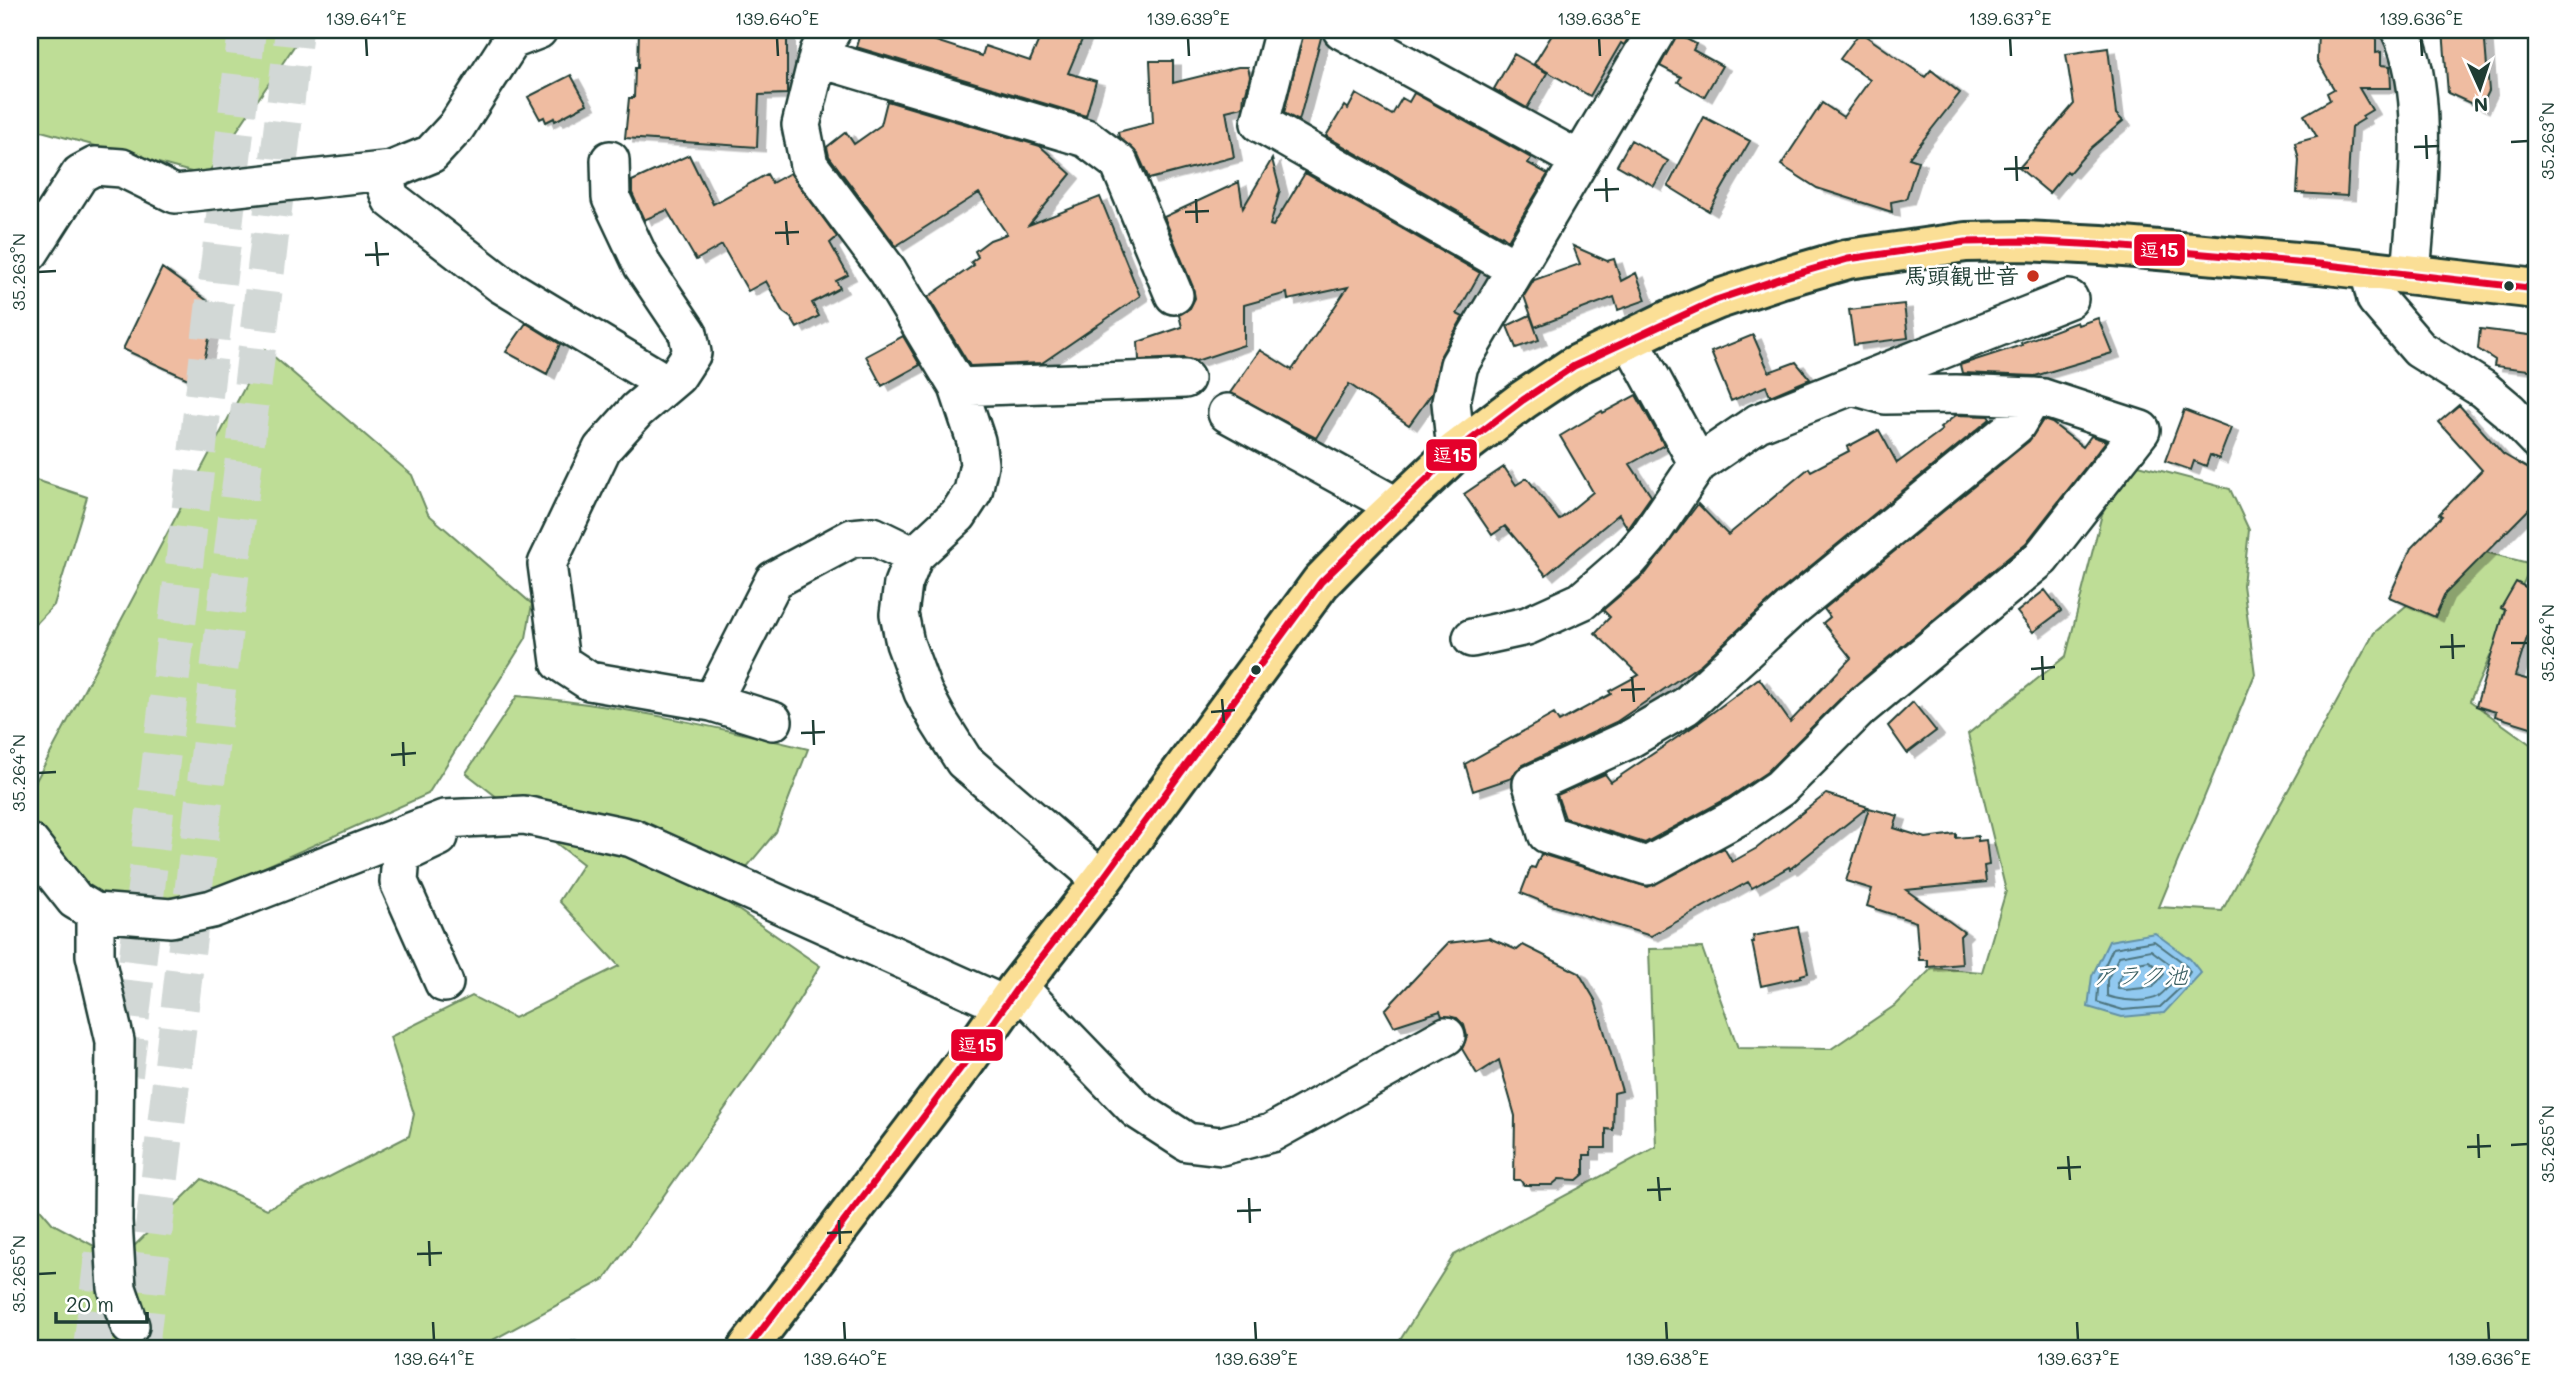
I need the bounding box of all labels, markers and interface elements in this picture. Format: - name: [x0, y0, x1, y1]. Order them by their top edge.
- text: 139.641°E: [325, 6, 407, 30]
- text: 139.640°E: [735, 6, 819, 30]
- text: 139.639°E: [1146, 6, 1230, 30]
- text: 139.638°E: [1557, 6, 1641, 30]
- text: 139.637°E: [1968, 6, 2052, 30]
- text: 139.636°E: [2379, 6, 2463, 30]
- north arrow: [2444, 52, 2514, 122]
- text: N: [2473, 93, 2489, 118]
- text: 35.263°N: [2535, 102, 2559, 180]
- text: 35.263°N: [6, 233, 30, 311]
- line badge: 逗15: [2133, 233, 2186, 267]
- text: 逗15: [2140, 237, 2178, 262]
- place label: 馬頭観世音: [1904, 260, 2019, 290]
- marker: 馬頭観世音: [2025, 268, 2041, 284]
- unlabelled marker: [2502, 279, 2516, 293]
- line badge: 逗15: [1425, 438, 1478, 472]
- text: 逗15: [1433, 442, 1471, 467]
- text: 35.264°N: [2535, 604, 2559, 682]
- unlabelled marker: [1249, 663, 1263, 677]
- text: 35.264°N: [6, 734, 30, 812]
- water label: アラク池: [2092, 959, 2189, 990]
- line badge: 逗15: [950, 1028, 1004, 1062]
- text: 逗15: [958, 1032, 996, 1057]
- text: 35.265°N: [2535, 1105, 2559, 1183]
- text: 35.265°N: [6, 1235, 30, 1313]
- scale bar: [56, 1280, 147, 1324]
- text: 20 m: [66, 1290, 114, 1317]
- text: 139.641°E: [393, 1346, 475, 1370]
- text: 139.640°E: [803, 1346, 887, 1370]
- text: 139.639°E: [1214, 1346, 1298, 1370]
- text: 139.638°E: [1625, 1346, 1709, 1370]
- text: 139.637°E: [2036, 1346, 2120, 1370]
- text: 139.636°E: [2447, 1346, 2531, 1370]

